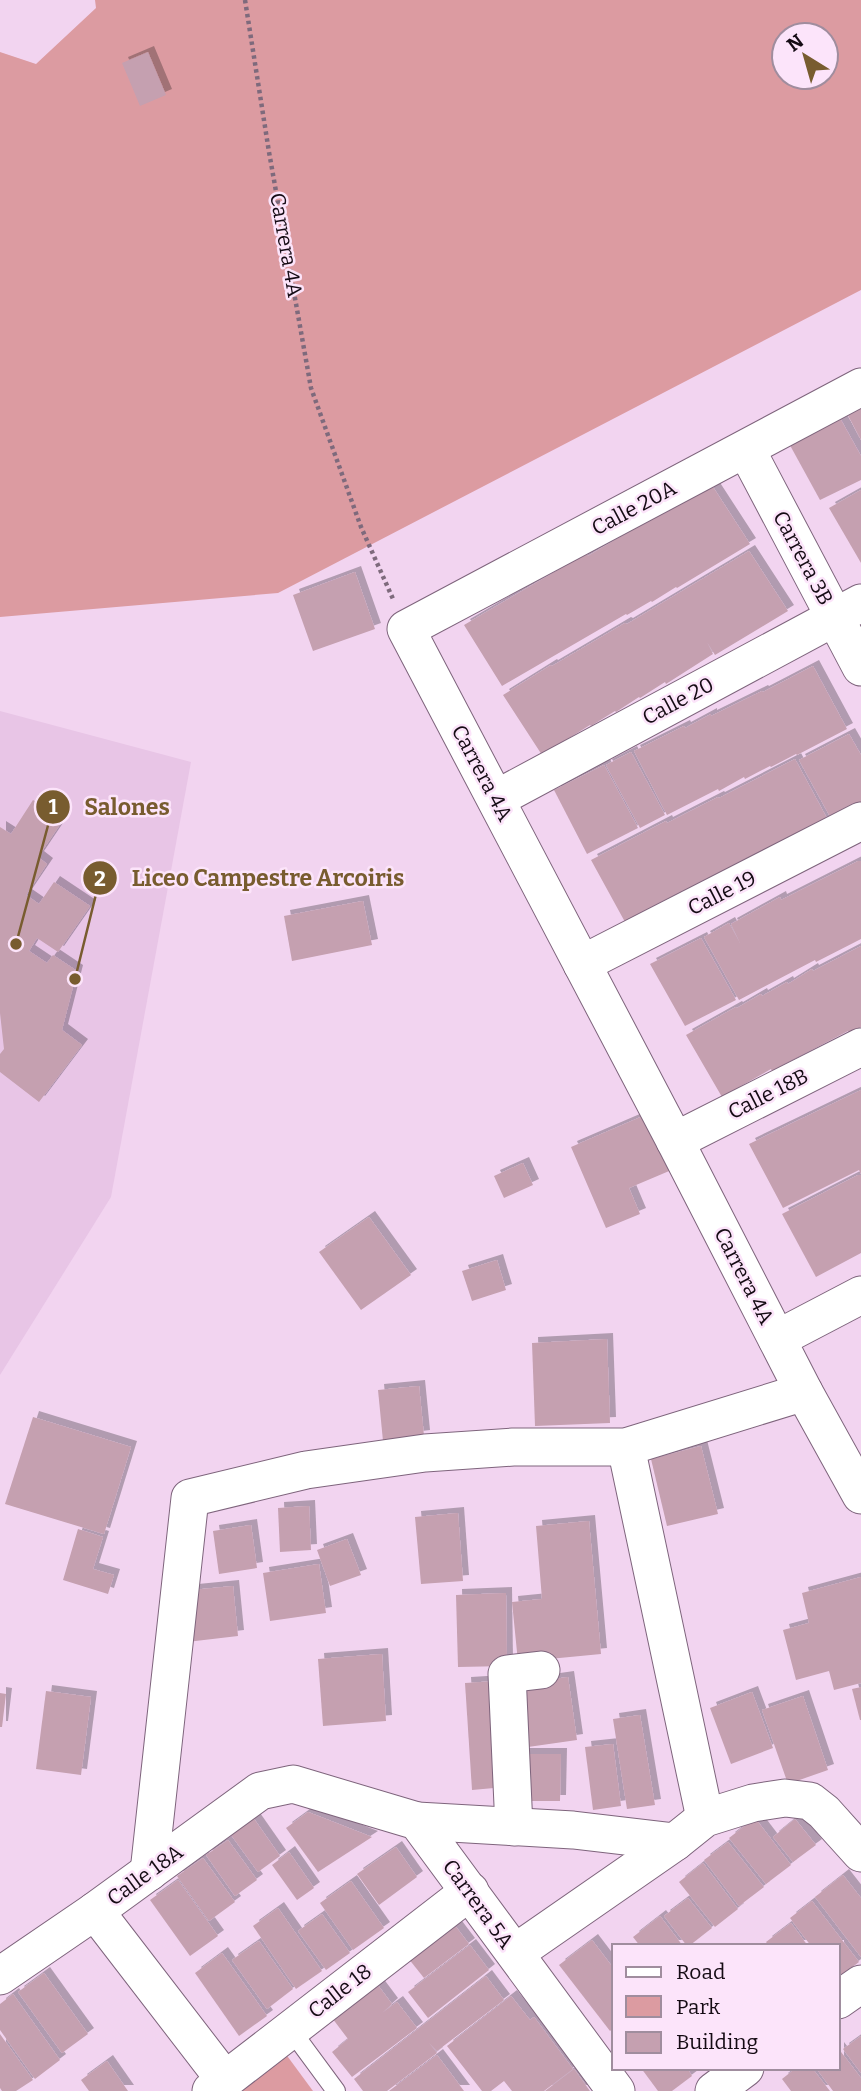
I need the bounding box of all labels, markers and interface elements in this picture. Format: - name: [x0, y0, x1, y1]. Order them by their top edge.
- north arrow: [770, 21, 840, 91]
- text: N: [782, 29, 808, 56]
- street label: Carrera 4A: [264, 191, 308, 299]
- street label: Calle 20A: [587, 475, 681, 541]
- street label: Carrera 3B: [767, 506, 839, 610]
- street label: Calle 20: [638, 671, 718, 731]
- street label: Carrera 4A: [446, 720, 518, 826]
- callout: Salones: [35, 785, 184, 829]
- text: Salones: [84, 793, 170, 821]
- text: 1: [48, 794, 58, 820]
- callout: Liceo Campestre Arcoiris: [83, 856, 419, 900]
- text: Liceo Campestre Arcoiris: [132, 864, 404, 892]
- street label: Calle 19: [683, 865, 761, 921]
- text: 2: [94, 866, 106, 892]
- street label: Calle 18B: [724, 1063, 812, 1125]
- street label: Carrera 4A: [709, 1223, 780, 1329]
- street label: Calle 18A: [102, 1839, 188, 1911]
- street label: Carrera 5A: [437, 1854, 519, 1954]
- legend: [612, 1944, 840, 2070]
- street label: Calle 18: [303, 1958, 377, 2024]
- text: Road: [676, 1959, 725, 1985]
- text: Park: [676, 1994, 720, 2020]
- text: Building: [676, 2029, 759, 2055]

